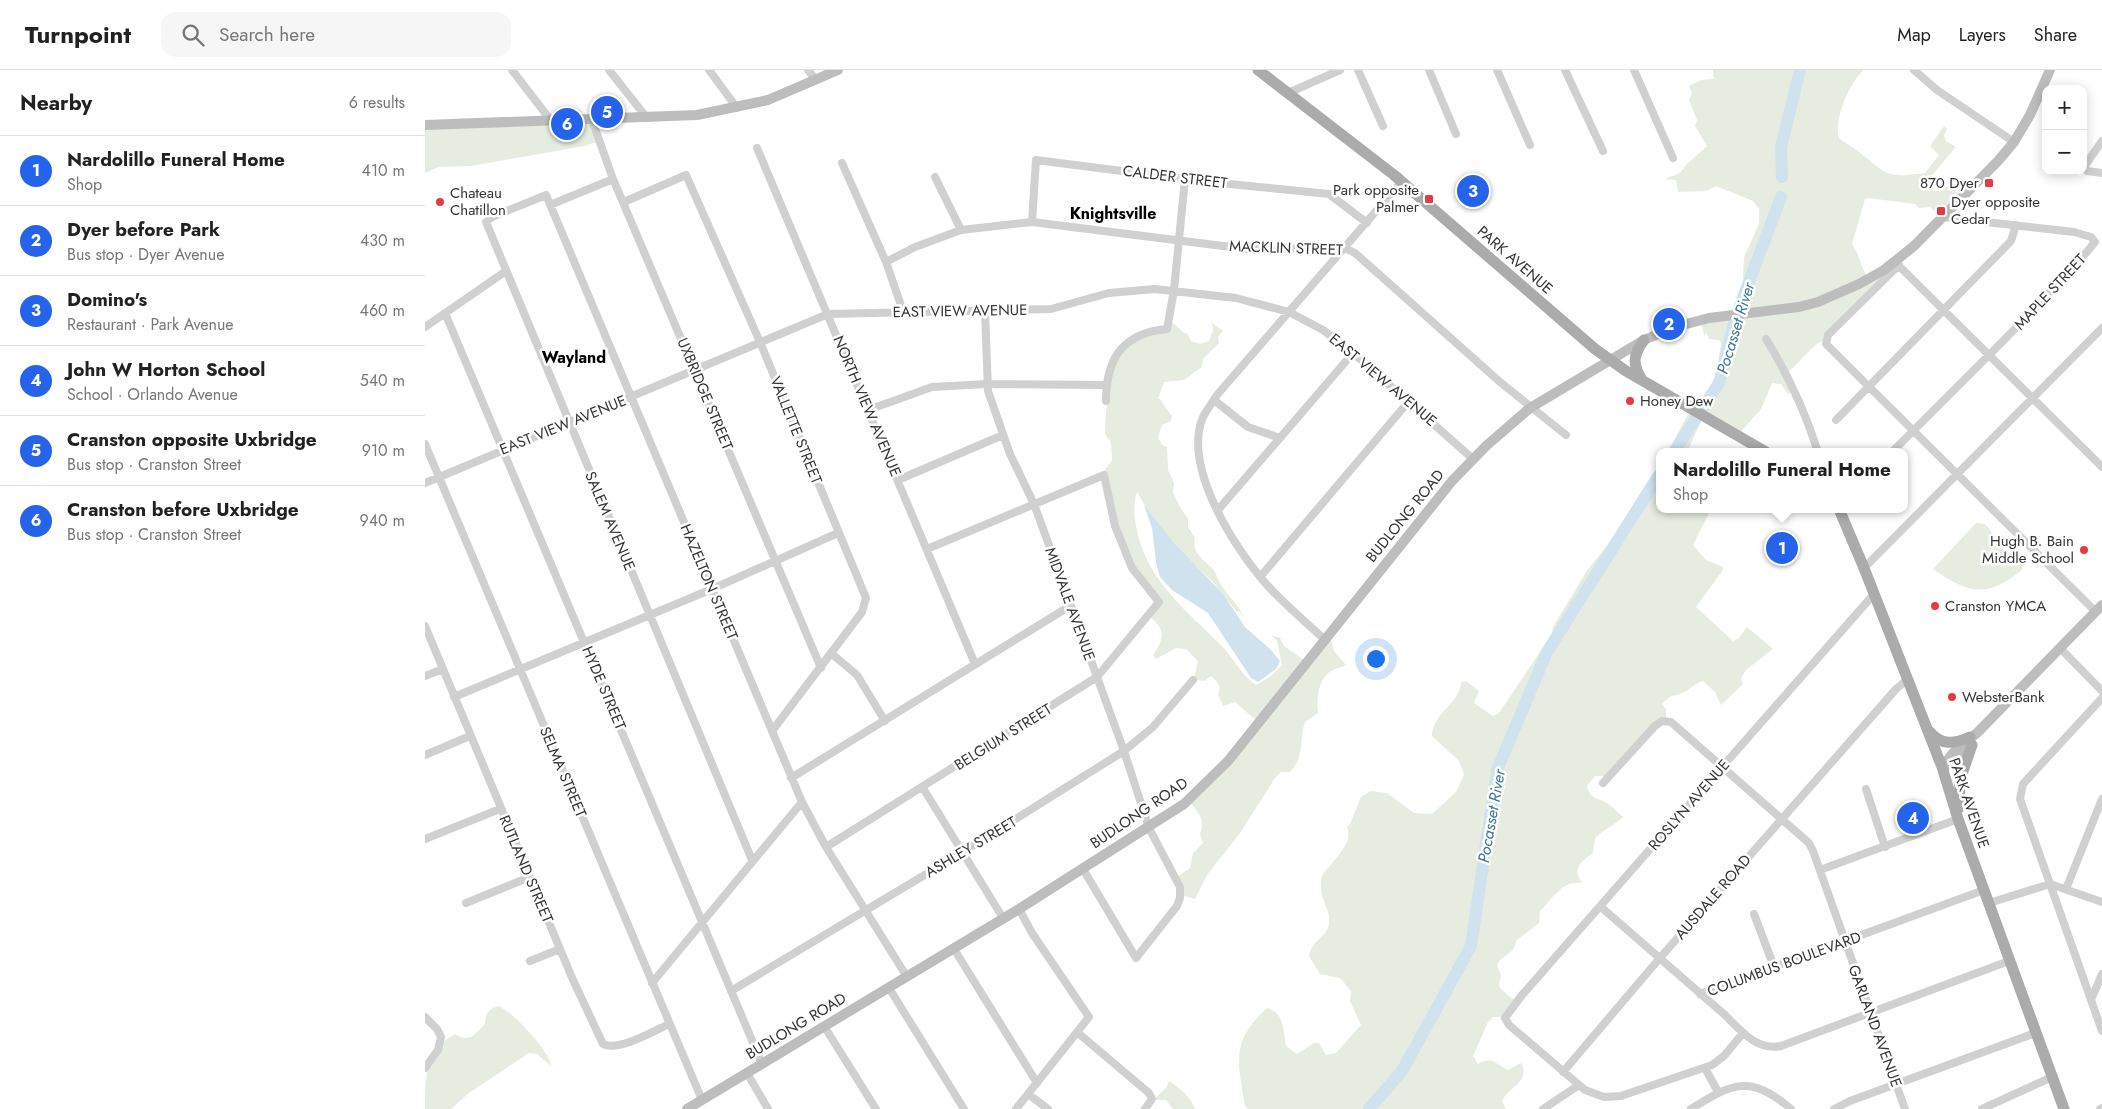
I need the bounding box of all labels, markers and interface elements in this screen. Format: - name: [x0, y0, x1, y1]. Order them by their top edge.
- search box: [161, 12, 511, 57]
- text: Turnpoint: [25, 17, 131, 52]
- icon: search: [179, 21, 207, 49]
- text: Search here: [219, 21, 315, 48]
- text: Map: [1897, 22, 1931, 48]
- text: Layers: [1959, 22, 2006, 48]
- text: Share: [2034, 22, 2077, 48]
- map controls: [2042, 85, 2087, 175]
- button: +: [2042, 85, 2087, 130]
- text: Nearby: [20, 88, 92, 118]
- text: 6 results: [349, 91, 405, 114]
- pin: 5: [591, 93, 623, 131]
- pin: 6: [551, 105, 583, 143]
- button: −: [2042, 130, 2087, 175]
- text: Nardolillo Funeral Home: [67, 146, 285, 173]
- text: 1: [32, 159, 40, 182]
- text: 410 m: [362, 159, 405, 182]
- street label: CALDER STREET: [1121, 160, 1229, 194]
- pin: 3: [1457, 172, 1489, 210]
- place label: 870 Dyer: [1920, 172, 1980, 194]
- text: Shop: [67, 173, 102, 196]
- marker: 870 Dyer: [1983, 177, 1995, 189]
- place label: Park opposite Palmer: [1333, 179, 1420, 218]
- place label: Chateau Chatillon: [450, 182, 506, 221]
- place label: Dyer opposite Cedar: [1951, 191, 2040, 230]
- marker: Park opposite Palmer: [1423, 193, 1435, 205]
- marker: Chateau Chatillon: [434, 196, 446, 208]
- district label: Knightsville: [1070, 202, 1156, 225]
- marker: Dyer opposite Cedar: [1935, 205, 1947, 217]
- text: Dyer before Park: [67, 216, 220, 243]
- street label: PARK AVENUE: [1472, 221, 1558, 299]
- text: 2: [31, 229, 41, 252]
- text: 430 m: [360, 229, 405, 252]
- street label: MACKLIN STREET: [1229, 235, 1343, 261]
- text: Bus stop · Dyer Avenue: [67, 243, 224, 266]
- street label: MAPLE STREET: [2009, 249, 2091, 335]
- water label: Pocasset River: [1711, 278, 1761, 377]
- text: Domino's: [67, 286, 147, 313]
- text: 3: [31, 299, 41, 322]
- text: 460 m: [360, 299, 405, 322]
- street label: EAST VIEW AVENUE: [892, 299, 1028, 323]
- pin: 2: [1653, 305, 1685, 343]
- text: Restaurant · Park Avenue: [67, 313, 234, 336]
- street label: EAST VIEW AVENUE: [1324, 328, 1442, 432]
- street label: NORTH VIEW AVENUE: [827, 332, 907, 480]
- street label: UXBRIDGE STREET: [671, 335, 739, 453]
- district label: Wayland: [542, 346, 606, 369]
- text: John W Horton School: [67, 356, 265, 383]
- text: 4: [30, 369, 42, 392]
- text: 540 m: [360, 369, 405, 392]
- street label: VALLETTE STREET: [764, 373, 828, 487]
- text: School · Orlando Avenue: [67, 383, 238, 406]
- street label: EAST VIEW AVENUE: [496, 390, 630, 460]
- place label: Honey Dew: [1640, 390, 1714, 412]
- marker: Honey Dew: [1624, 395, 1636, 407]
- text: Cranston opposite Uxbridge: [67, 426, 317, 453]
- text: 5: [31, 439, 41, 462]
- text: 910 m: [362, 439, 405, 462]
- popup: [1656, 448, 1908, 513]
- text: Bus stop · Cranston Street: [67, 453, 241, 476]
- text: Nardolillo Funeral Home: [1673, 456, 1891, 483]
- street label: BUDLONG ROAD: [1361, 465, 1449, 567]
- street label: SALEM AVENUE: [579, 468, 641, 574]
- text: Shop: [1673, 483, 1708, 506]
- text: Cranston before Uxbridge: [67, 496, 299, 523]
- text: 6: [31, 509, 41, 532]
- text: 940 m: [360, 509, 405, 532]
- street label: HAZELTON STREET: [675, 521, 743, 643]
- text: Bus stop · Cranston Street: [67, 523, 241, 546]
- pin: 1: [1766, 529, 1798, 567]
- place label: Hugh B. Bain Middle School: [1982, 530, 2074, 569]
- street label: MIDVALE AVENUE: [1039, 544, 1101, 664]
- marker: Hugh B. Bain Middle School: [2078, 544, 2090, 556]
- place label: Cranston YMCA: [1945, 595, 2046, 617]
- marker: Cranston YMCA: [1929, 600, 1941, 612]
- street label: HYDE STREET: [576, 643, 632, 733]
- your location: [1363, 646, 1389, 672]
- place label: WebsterBank: [1962, 686, 2045, 708]
- marker: WebsterBank: [1946, 691, 1958, 703]
- street label: BELGIUM STREET: [950, 698, 1056, 776]
- street label: SELMA STREET: [534, 723, 592, 821]
- street label: ROSLYN AVENUE: [1643, 755, 1735, 855]
- street label: PARK AVENUE: [1943, 755, 1995, 851]
- water label: Pocasset River: [1472, 766, 1511, 865]
- street label: BUDLONG ROAD: [1086, 772, 1192, 854]
- pin: 4: [1897, 799, 1929, 837]
- street label: ASHLEY STREET: [921, 811, 1021, 883]
- street label: RUTLAND STREET: [493, 812, 559, 926]
- street label: AUSDALE ROAD: [1670, 850, 1756, 944]
- street label: COLUMBUS BOULEVARD: [1704, 926, 1864, 1002]
- street label: GARLAND AVENUE: [1843, 962, 1907, 1090]
- street label: BUDLONG ROAD: [742, 987, 850, 1065]

